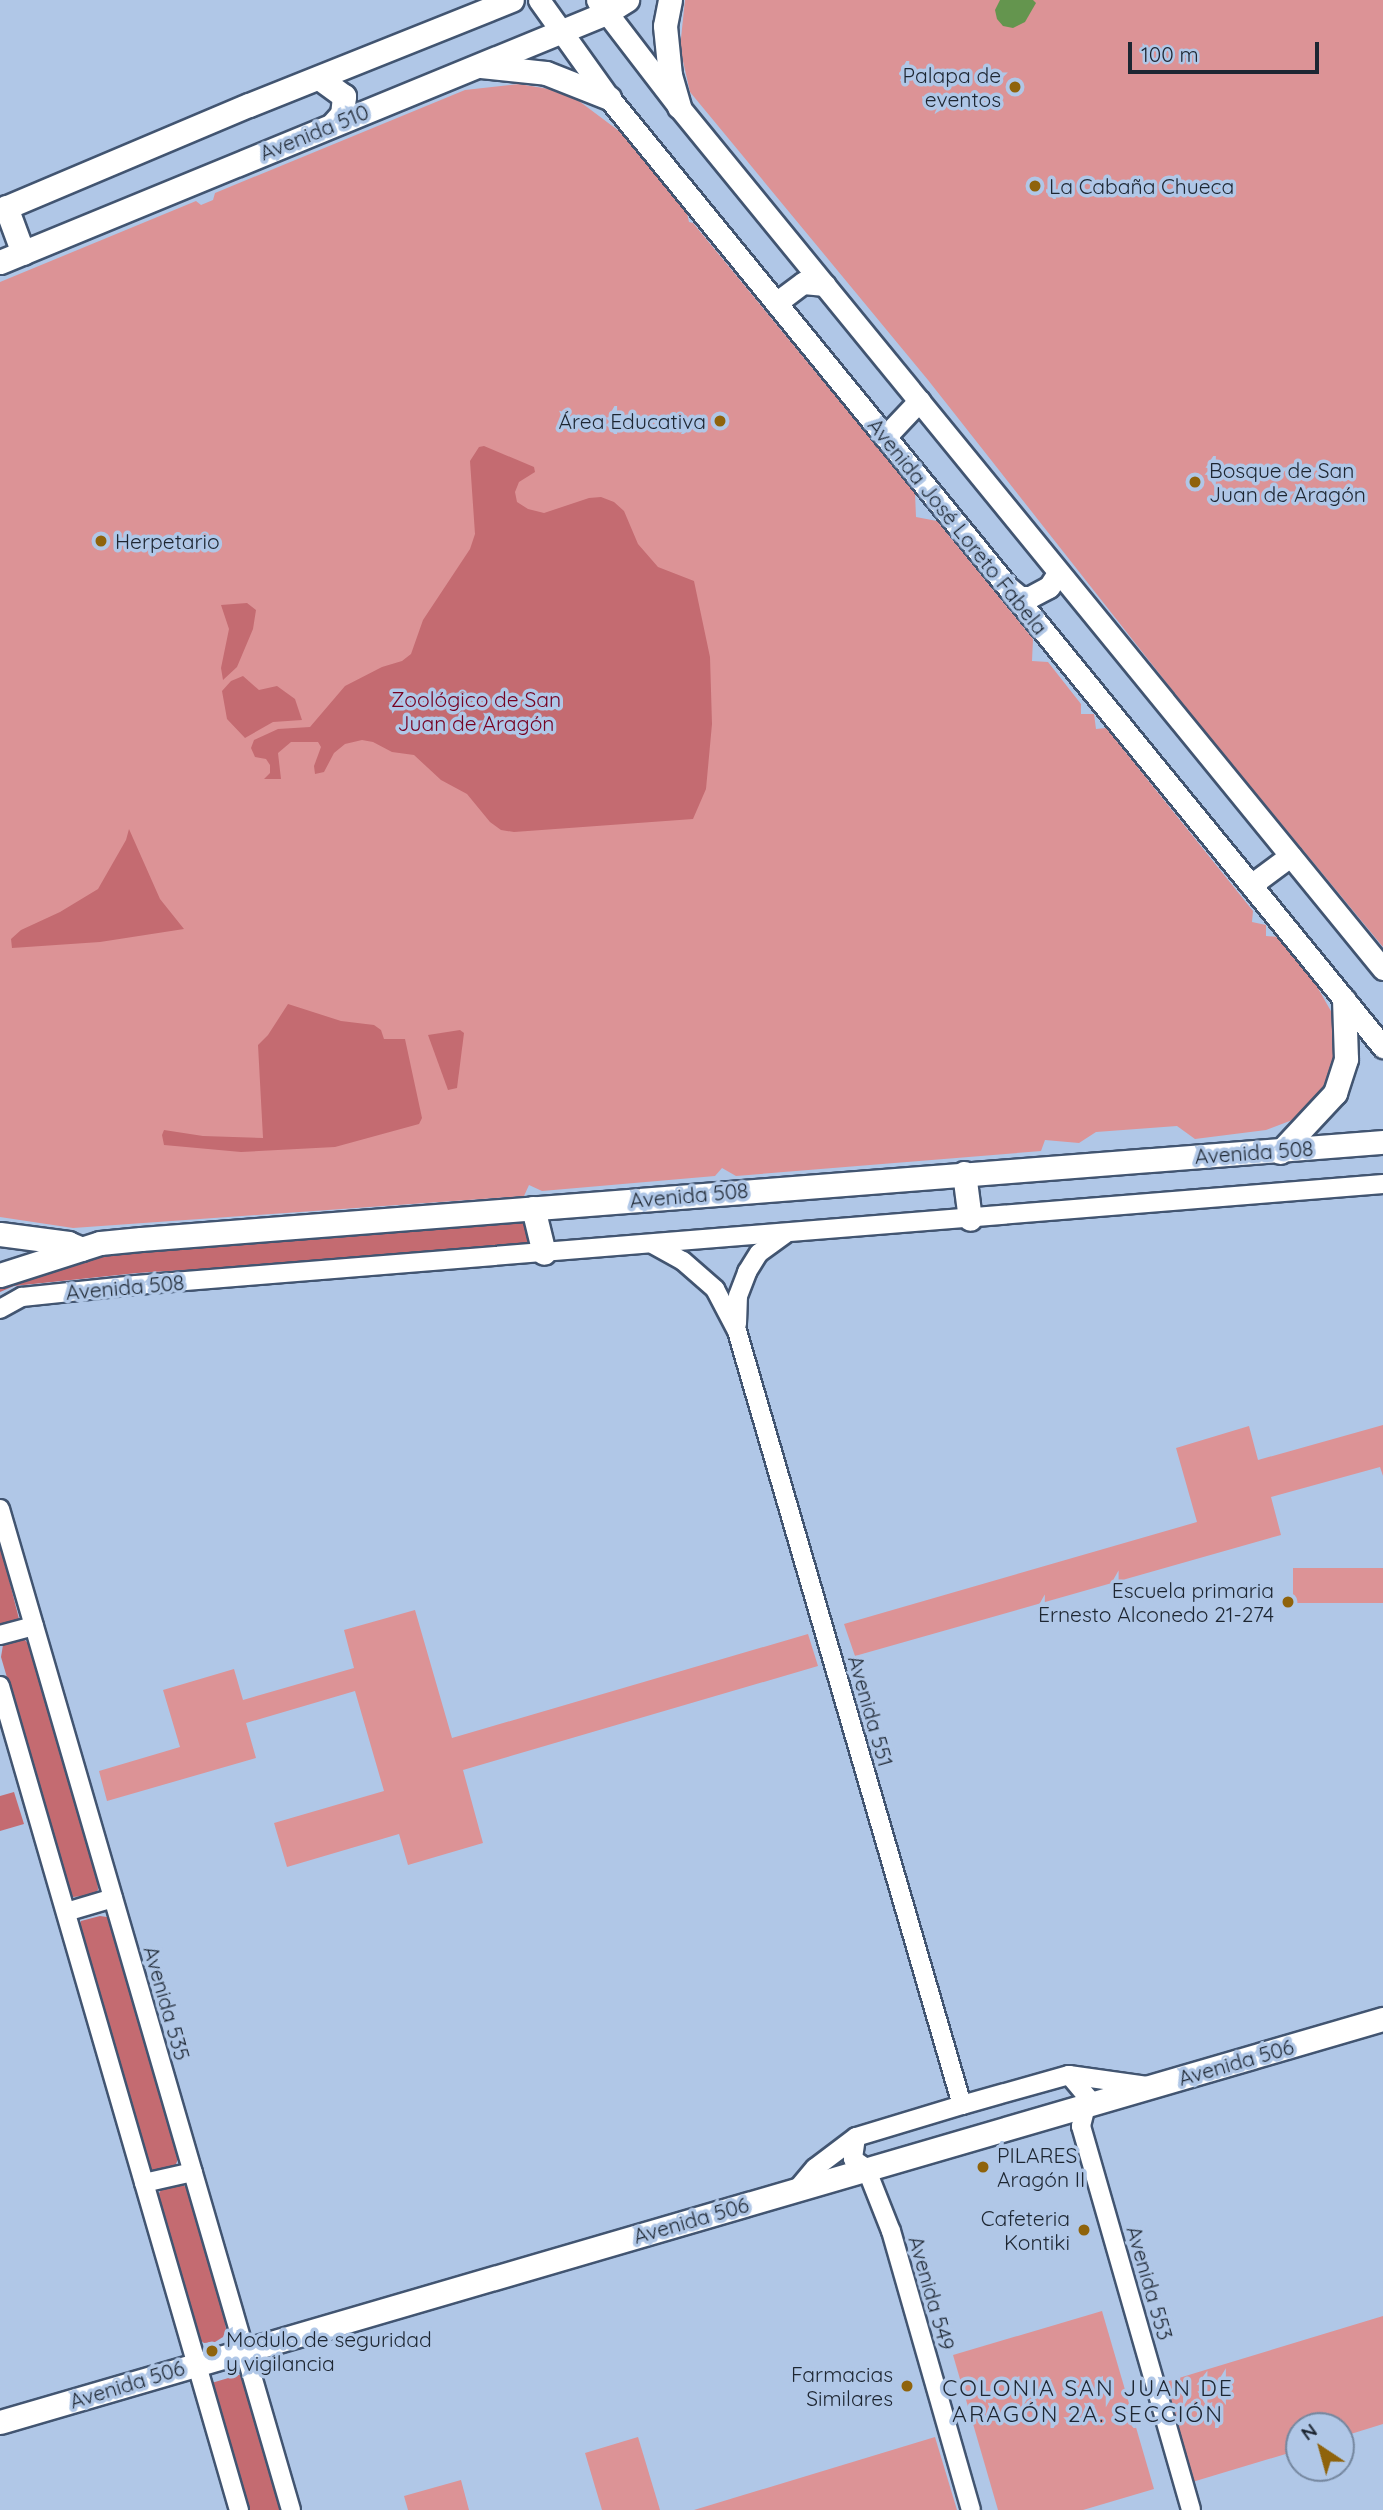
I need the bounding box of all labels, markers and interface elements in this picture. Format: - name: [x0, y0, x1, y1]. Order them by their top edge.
- scale bar: [1131, 28, 1322, 72]
- text: 100 m: [1141, 41, 1199, 67]
- place label: Palapa de eventos: [903, 62, 1001, 112]
- marker: Palapa de eventos: [1007, 79, 1023, 95]
- street label: Avenida 510: [256, 99, 372, 165]
- place label: La Cabaña Chueca: [1049, 173, 1234, 199]
- marker: La Cabaña Chueca: [1027, 178, 1043, 194]
- place label: Área Educativa: [559, 408, 706, 434]
- marker: Área Educativa: [712, 413, 728, 429]
- street label: Avenida José Loreto Fabela: [863, 413, 1053, 639]
- place label: Bosque de San Juan de Aragón: [1209, 457, 1366, 507]
- marker: Bosque de San Juan de Aragón: [1187, 474, 1203, 490]
- place label: Herpetario: [115, 528, 220, 554]
- marker: Herpetario: [93, 533, 109, 549]
- park label: Zoológico de San Juan de Aragón: [391, 686, 561, 736]
- street label: Avenida 508: [1194, 1135, 1314, 1169]
- street label: Avenida 508: [629, 1177, 749, 1213]
- street label: Avenida 508: [65, 1269, 185, 1305]
- place label: Escuela primaria Ernesto Alconedo 21-274: [1038, 1577, 1274, 1627]
- marker: Escuela primaria Ernesto Alconedo 21-274: [1280, 1594, 1296, 1610]
- street label: Avenida 551: [843, 1653, 899, 1769]
- street label: Avenida 535: [139, 1943, 195, 2063]
- street label: Avenida 506: [1175, 2033, 1297, 2091]
- place label: PILARES Aragón II: [997, 2142, 1085, 2192]
- marker: PILARES Aragón II: [975, 2159, 991, 2175]
- street label: Avenida 506: [630, 2191, 752, 2249]
- place label: Cafeteria Kontiki: [981, 2205, 1070, 2255]
- marker: Cafeteria Kontiki: [1076, 2222, 1092, 2238]
- street label: Avenida 553: [1122, 2223, 1178, 2343]
- street label: Avenida 549: [904, 2233, 960, 2353]
- place label: Modulo de seguridad y vigilancia: [226, 2326, 432, 2376]
- marker: Modulo de seguridad y vigilancia: [204, 2343, 220, 2359]
- street label: Avenida 506: [66, 2355, 188, 2413]
- place label: Farmacias Similares: [791, 2361, 893, 2411]
- district label: COLONIA SAN JUAN DE ARAGÓN 2A. SECCIÓN: [945, 2374, 1231, 2428]
- marker: Farmacias Similares: [899, 2378, 915, 2394]
- north arrow: [1285, 2412, 1355, 2482]
- text: N: [1296, 2418, 1322, 2445]

